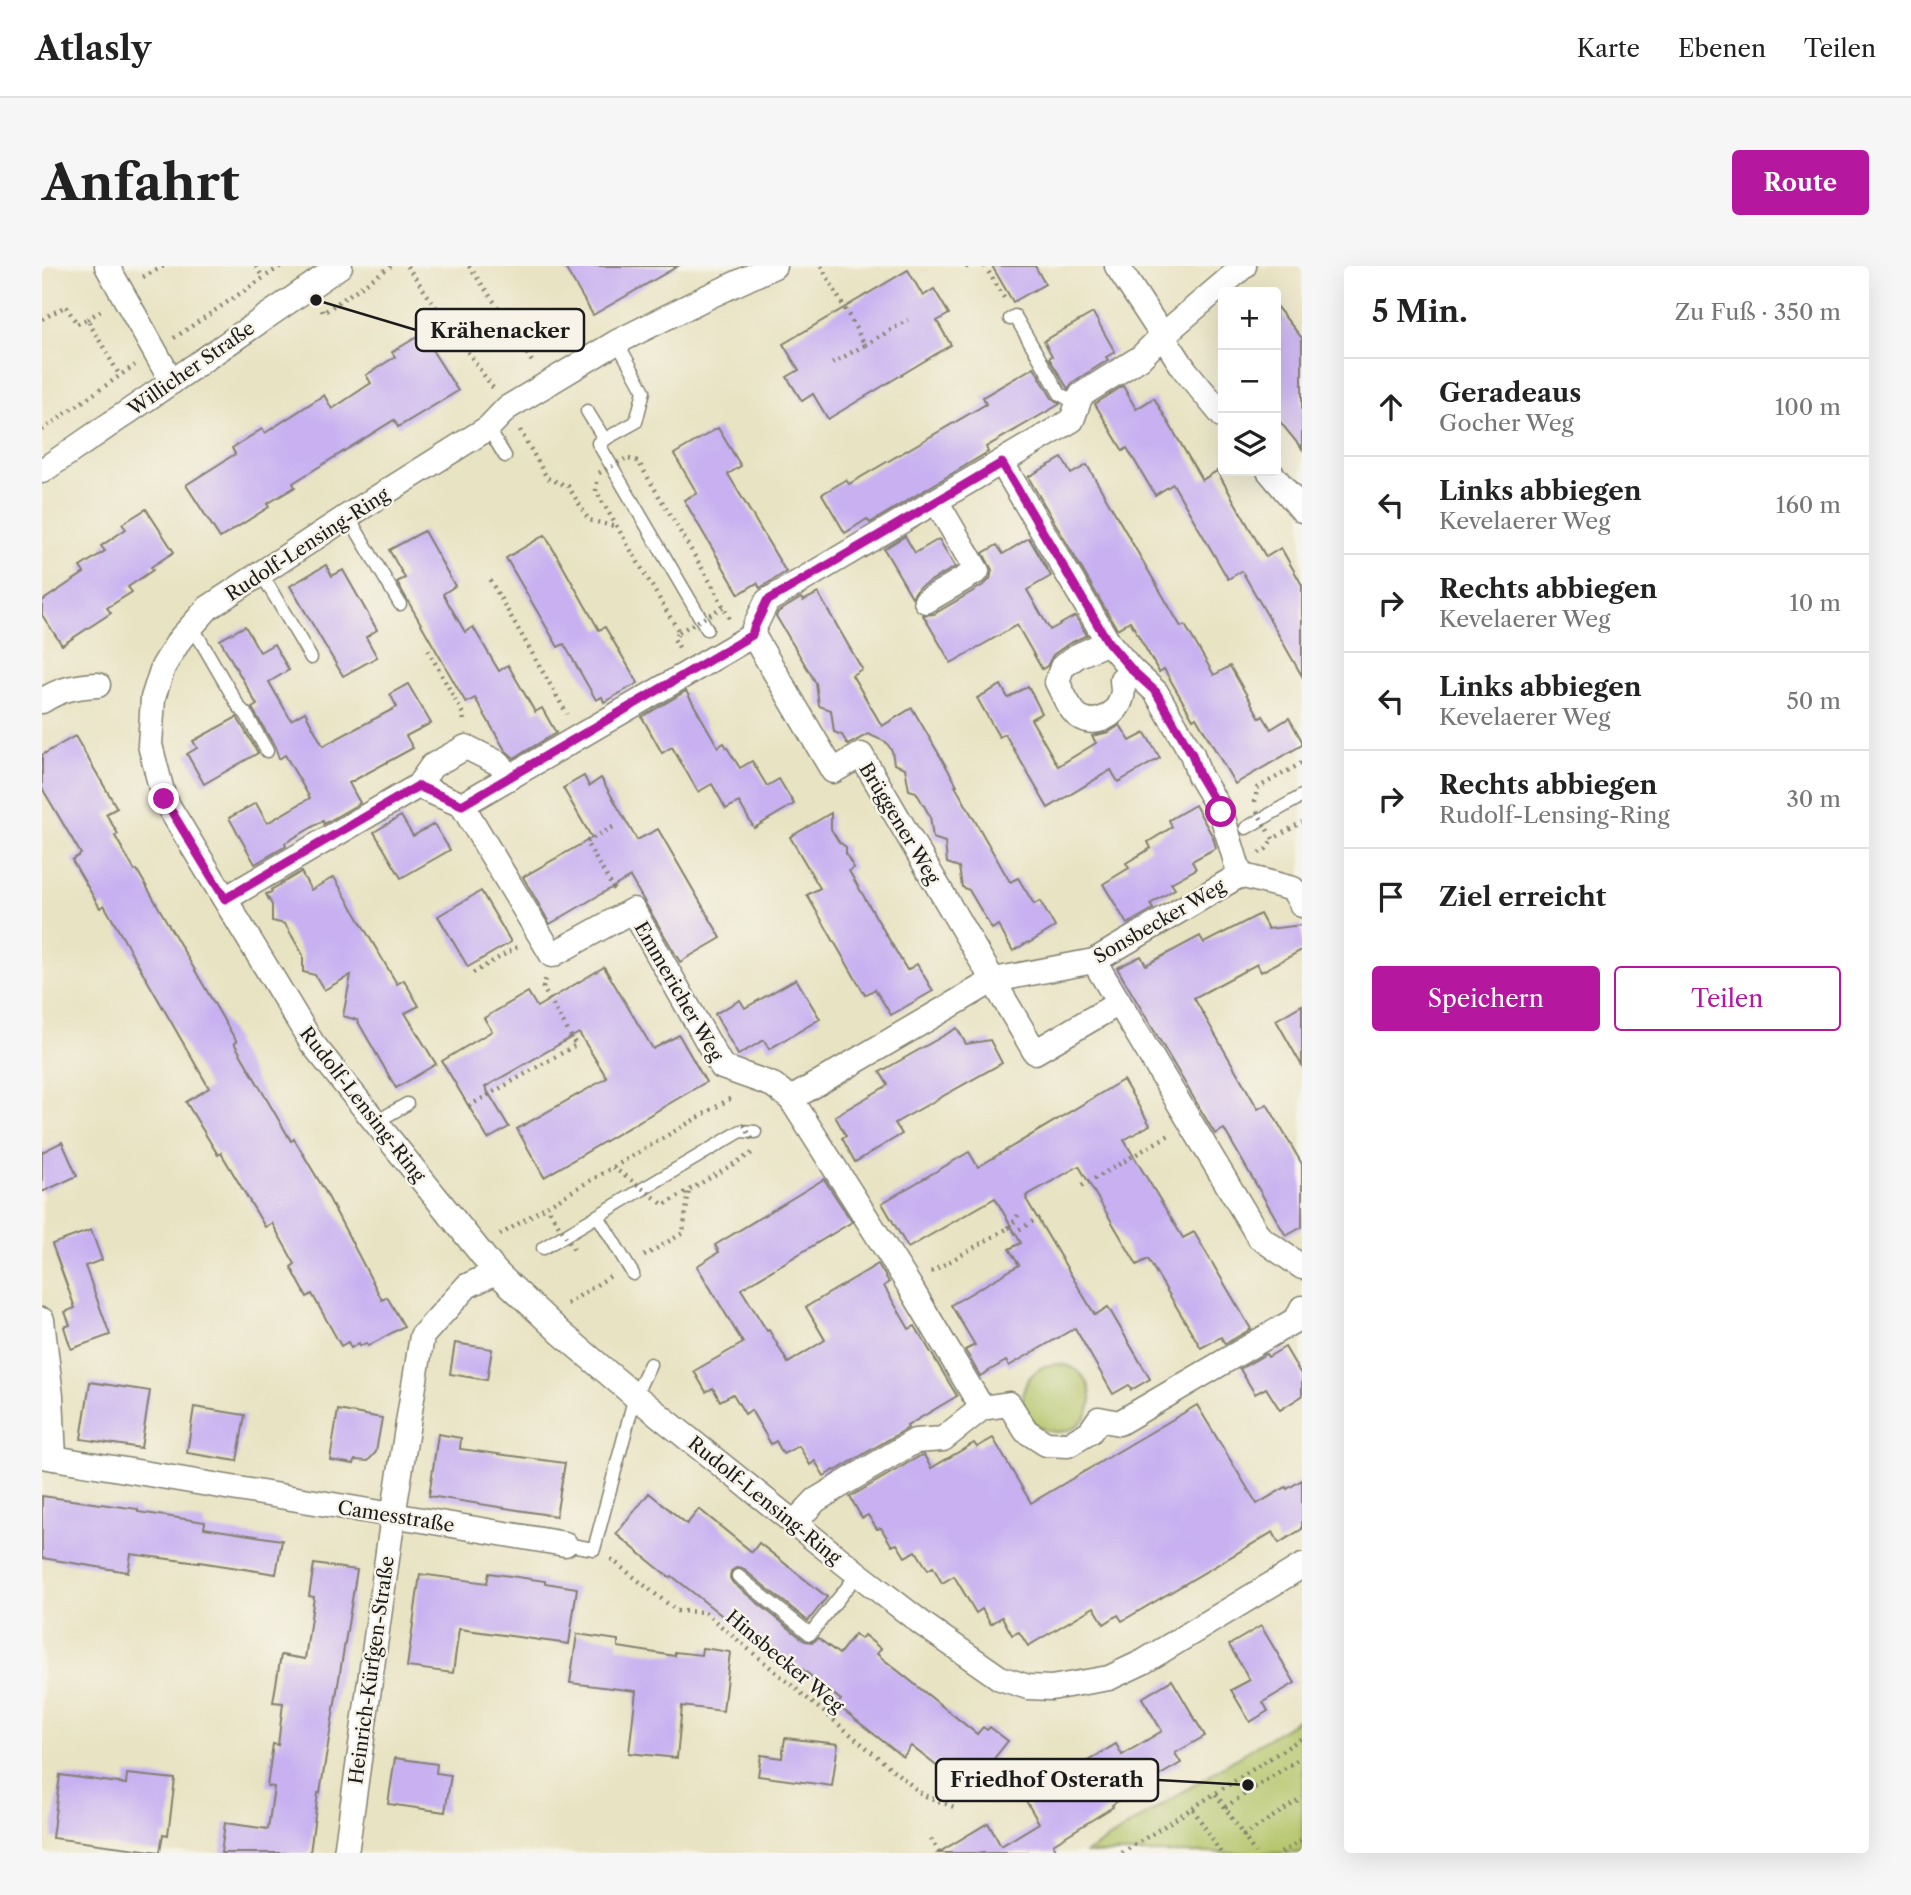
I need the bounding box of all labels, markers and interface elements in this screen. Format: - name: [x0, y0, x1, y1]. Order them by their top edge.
- text: Atlasly: [35, 28, 151, 69]
- text: Karte: [1577, 34, 1640, 63]
- text: Ebenen: [1678, 34, 1766, 63]
- text: Teilen: [1804, 34, 1876, 63]
- button: Route: [1732, 150, 1869, 215]
- text: Anfahrt: [42, 152, 240, 213]
- map controls: [1218, 287, 1281, 476]
- button: +: [1218, 287, 1281, 350]
- text: 5 Min.: [1372, 293, 1468, 330]
- text: Zu Fuß · 350 m: [1675, 298, 1841, 326]
- callout: Krähenacker: [416, 309, 584, 351]
- street label: Willicher Straße: [123, 316, 259, 421]
- text: Krähenacker: [430, 318, 571, 343]
- button: −: [1218, 350, 1281, 413]
- text: Geradeaus: [1439, 377, 1581, 409]
- icon: ahead: [1372, 388, 1410, 426]
- text: 100 m: [1775, 393, 1841, 421]
- text: Gocher Weg: [1439, 409, 1574, 437]
- button: layers: [1218, 413, 1281, 476]
- text: Links abbiegen: [1439, 475, 1642, 507]
- street label: Rudolf-Lensing-Ring: [221, 482, 394, 606]
- icon: left: [1372, 486, 1410, 524]
- text: 160 m: [1776, 491, 1841, 519]
- text: Kevelaerer Weg: [1439, 507, 1610, 535]
- text: Rechts abbiegen: [1439, 573, 1657, 605]
- icon: right: [1372, 584, 1410, 622]
- text: 10 m: [1789, 589, 1841, 617]
- text: Kevelaerer Weg: [1439, 605, 1610, 633]
- text: Links abbiegen: [1439, 671, 1642, 703]
- icon: left: [1372, 682, 1410, 720]
- text: 50 m: [1786, 687, 1841, 715]
- text: Kevelaerer Weg: [1439, 703, 1610, 731]
- street label: Brüggener Weg: [854, 758, 945, 889]
- text: Rechts abbiegen: [1439, 769, 1657, 801]
- icon: right: [1372, 780, 1410, 818]
- route end: [148, 783, 179, 814]
- text: 30 m: [1786, 785, 1841, 813]
- route start: [1205, 796, 1236, 827]
- text: Rudolf-Lensing-Ring: [1439, 801, 1670, 829]
- street label: Sonsbecker Weg: [1089, 874, 1230, 968]
- icon: arrive: [1372, 878, 1410, 916]
- text: Ziel erreicht: [1439, 881, 1606, 913]
- street label: Emmericher Weg: [629, 917, 728, 1066]
- button: Speichern: [1372, 966, 1600, 1031]
- button: Teilen: [1614, 966, 1841, 1031]
- street label: Rudolf-Lensing-Ring: [295, 1022, 431, 1187]
- street label: Rudolf-Lensing-Ring: [683, 1431, 847, 1570]
- street label: Camesstraße: [336, 1496, 456, 1537]
- street label: Heinrich-Kürfgen-Straße: [344, 1554, 399, 1786]
- street label: Hinsbecker Weg: [721, 1605, 849, 1718]
- callout: Friedhof Osterath: [936, 1759, 1158, 1801]
- text: Friedhof Osterath: [950, 1767, 1144, 1792]

